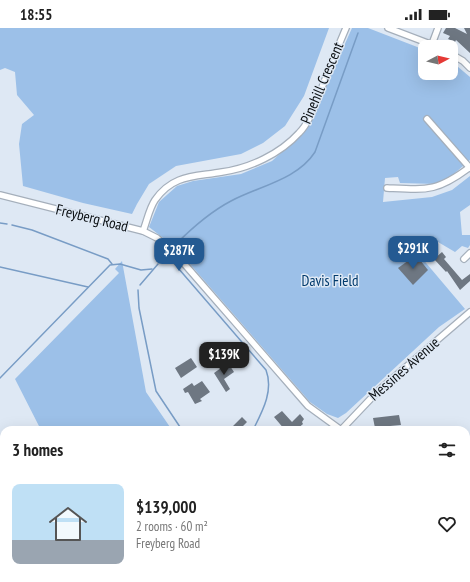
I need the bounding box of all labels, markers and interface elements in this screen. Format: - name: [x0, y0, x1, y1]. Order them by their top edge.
- text: 18:55: [20, 5, 52, 24]
- street label: Pinehill Crescent: [296, 39, 347, 127]
- north arrow: [418, 40, 458, 80]
- map controls: [418, 40, 458, 80]
- street label: Freyberg Road: [54, 199, 130, 236]
- pin: $291K: [385, 236, 441, 270]
- pin: $287K: [151, 238, 207, 272]
- text: $291K: [397, 240, 429, 257]
- text: $287K: [163, 242, 195, 259]
- park label: Davis Field: [302, 271, 358, 290]
- street label: Messines Avenue: [364, 333, 443, 405]
- pin: $139K: [196, 342, 252, 376]
- text: $139K: [208, 346, 240, 363]
- text: 3 homes: [12, 439, 63, 461]
- icon: filters: [436, 439, 458, 461]
- text: $139,000: [136, 496, 197, 518]
- icon: home: [44, 500, 92, 548]
- icon: heart: [436, 513, 458, 535]
- text: 2 rooms · 60 m²: [136, 518, 208, 535]
- text: Freyberg Road: [136, 535, 200, 552]

